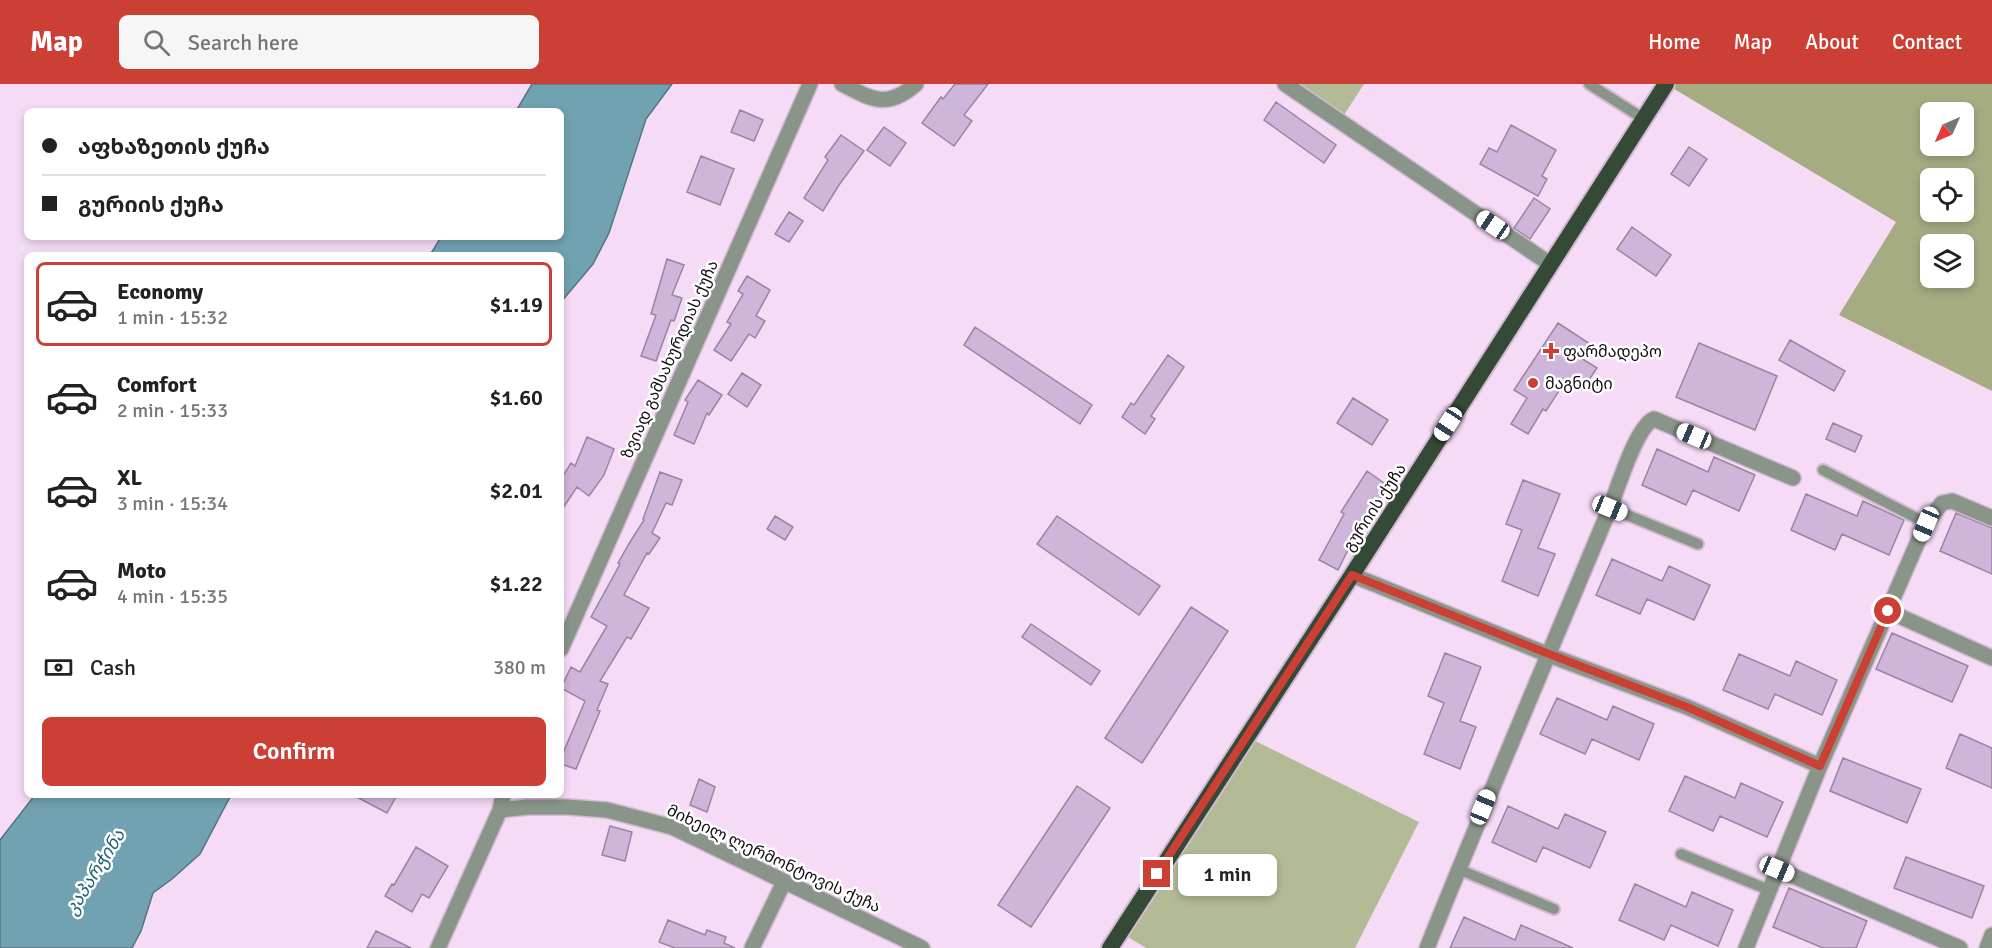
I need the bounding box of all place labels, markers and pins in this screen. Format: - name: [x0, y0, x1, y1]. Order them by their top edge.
- place label: ფარმადეპო: [1563, 342, 1662, 362]
- marker: ფარმადეპო: [1544, 344, 1558, 358]
- place label: მაგნიტი: [1545, 374, 1613, 394]
- marker: მაგნიტი: [1526, 376, 1540, 390]

